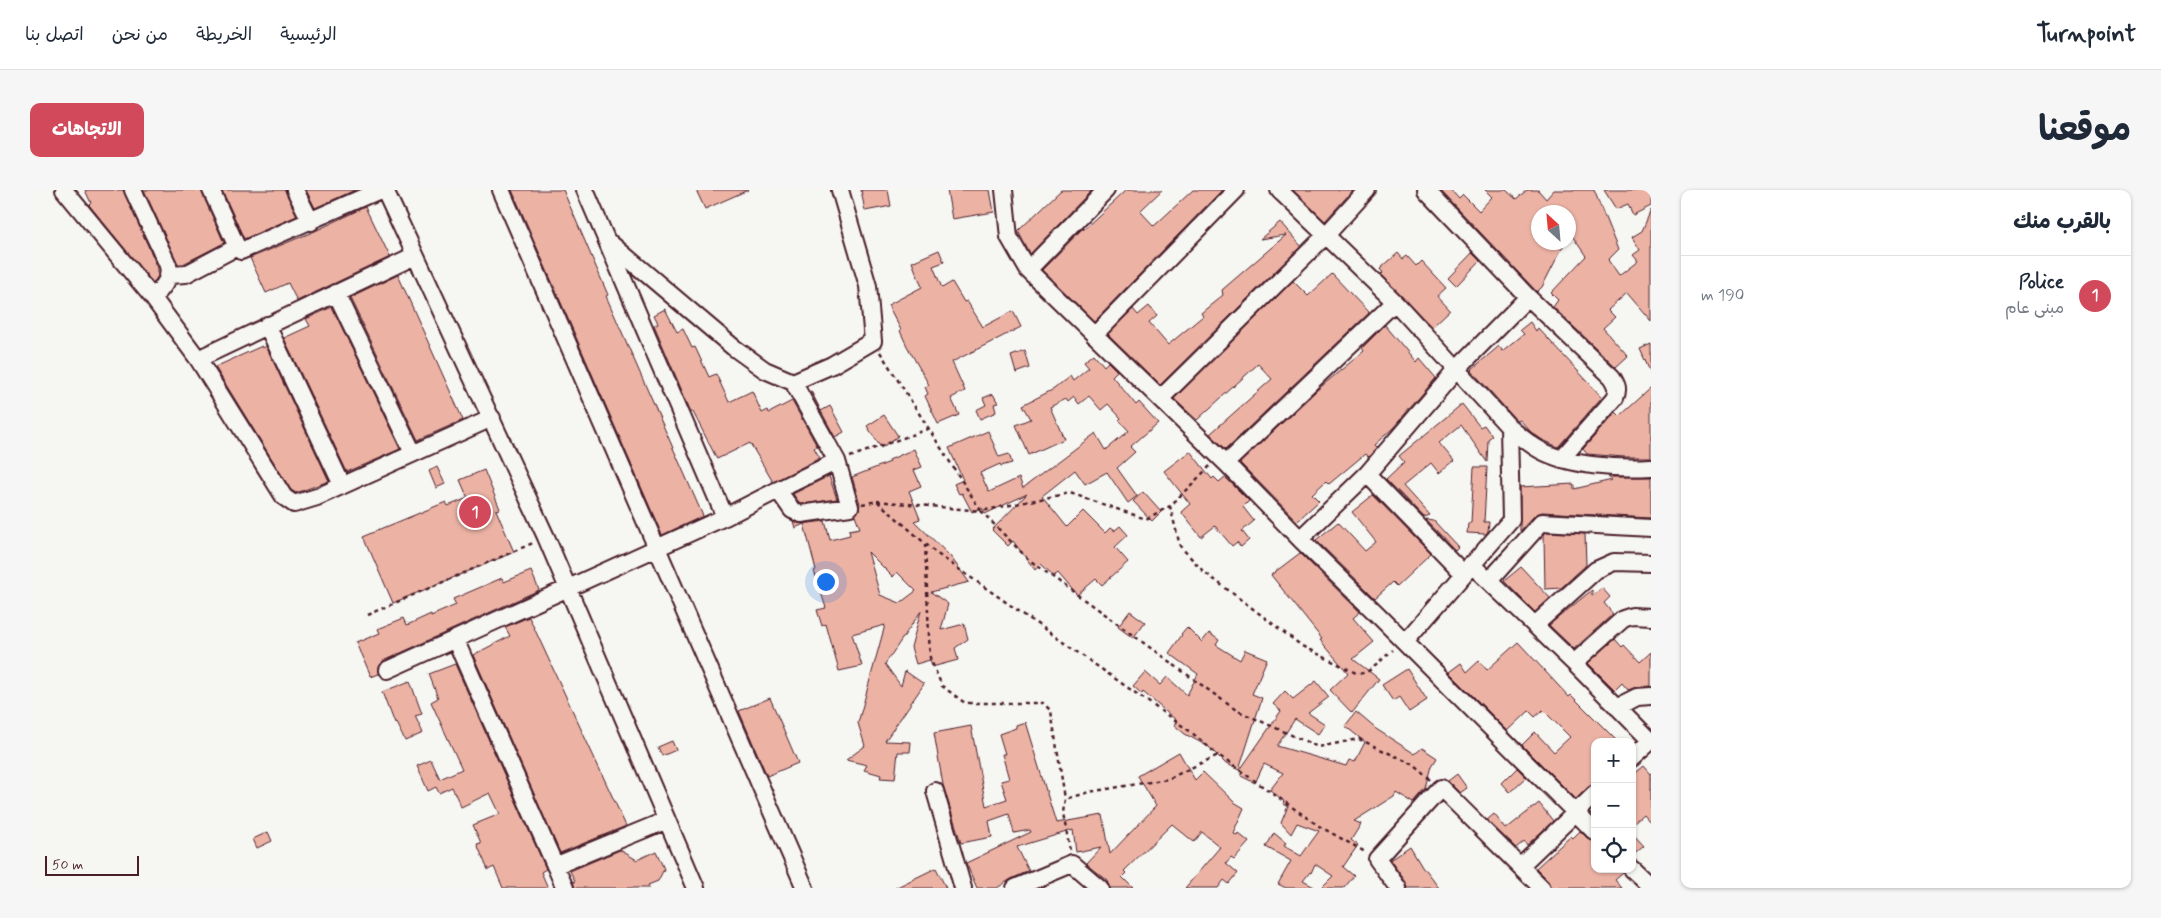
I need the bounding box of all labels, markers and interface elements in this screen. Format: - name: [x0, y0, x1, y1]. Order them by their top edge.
- text: Turnpoint: [2036, 19, 2136, 50]
- text: اتصل بنا: [25, 23, 84, 47]
- text: من نحن: [112, 23, 168, 47]
- text: الخريطة: [196, 23, 252, 47]
- text: الرئيسية: [280, 23, 337, 47]
- button: الاتجاهات: [30, 103, 144, 157]
- text: موقعنا: [2038, 107, 2131, 153]
- north arrow: [1531, 205, 1576, 250]
- text: بالقرب منك: [2013, 208, 2111, 236]
- text: Police: [2019, 270, 2064, 295]
- text: 190 m: [1701, 285, 1744, 306]
- text: 1: [2091, 285, 2099, 306]
- text: مبنى عام: [2005, 298, 2064, 319]
- pin: 1: [459, 493, 491, 531]
- your location: [813, 569, 839, 595]
- map controls: [1591, 738, 1636, 873]
- button: +: [1591, 738, 1636, 783]
- button: −: [1591, 783, 1636, 828]
- button: locate: [1591, 828, 1636, 873]
- scale bar: [45, 853, 139, 876]
- text: 50 m: [52, 856, 83, 874]

